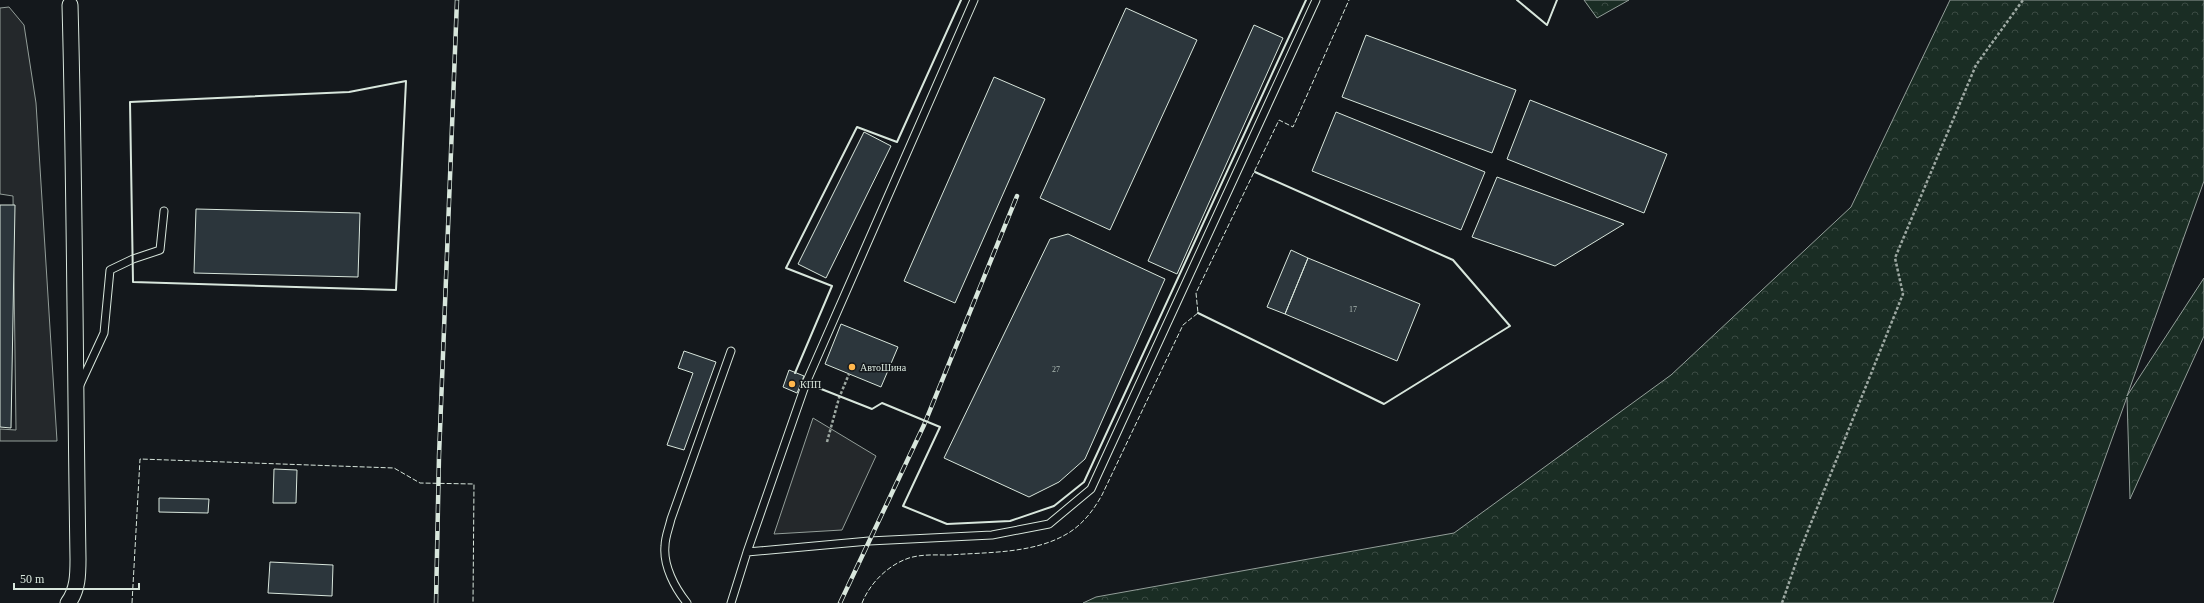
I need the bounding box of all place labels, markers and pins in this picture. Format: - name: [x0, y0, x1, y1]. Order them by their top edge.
- marker: АвтоШина: [847, 362, 857, 372]
- place label: АвтоШина: [860, 362, 907, 373]
- marker: КПП: [787, 379, 797, 389]
- place label: КПП: [800, 379, 821, 390]

